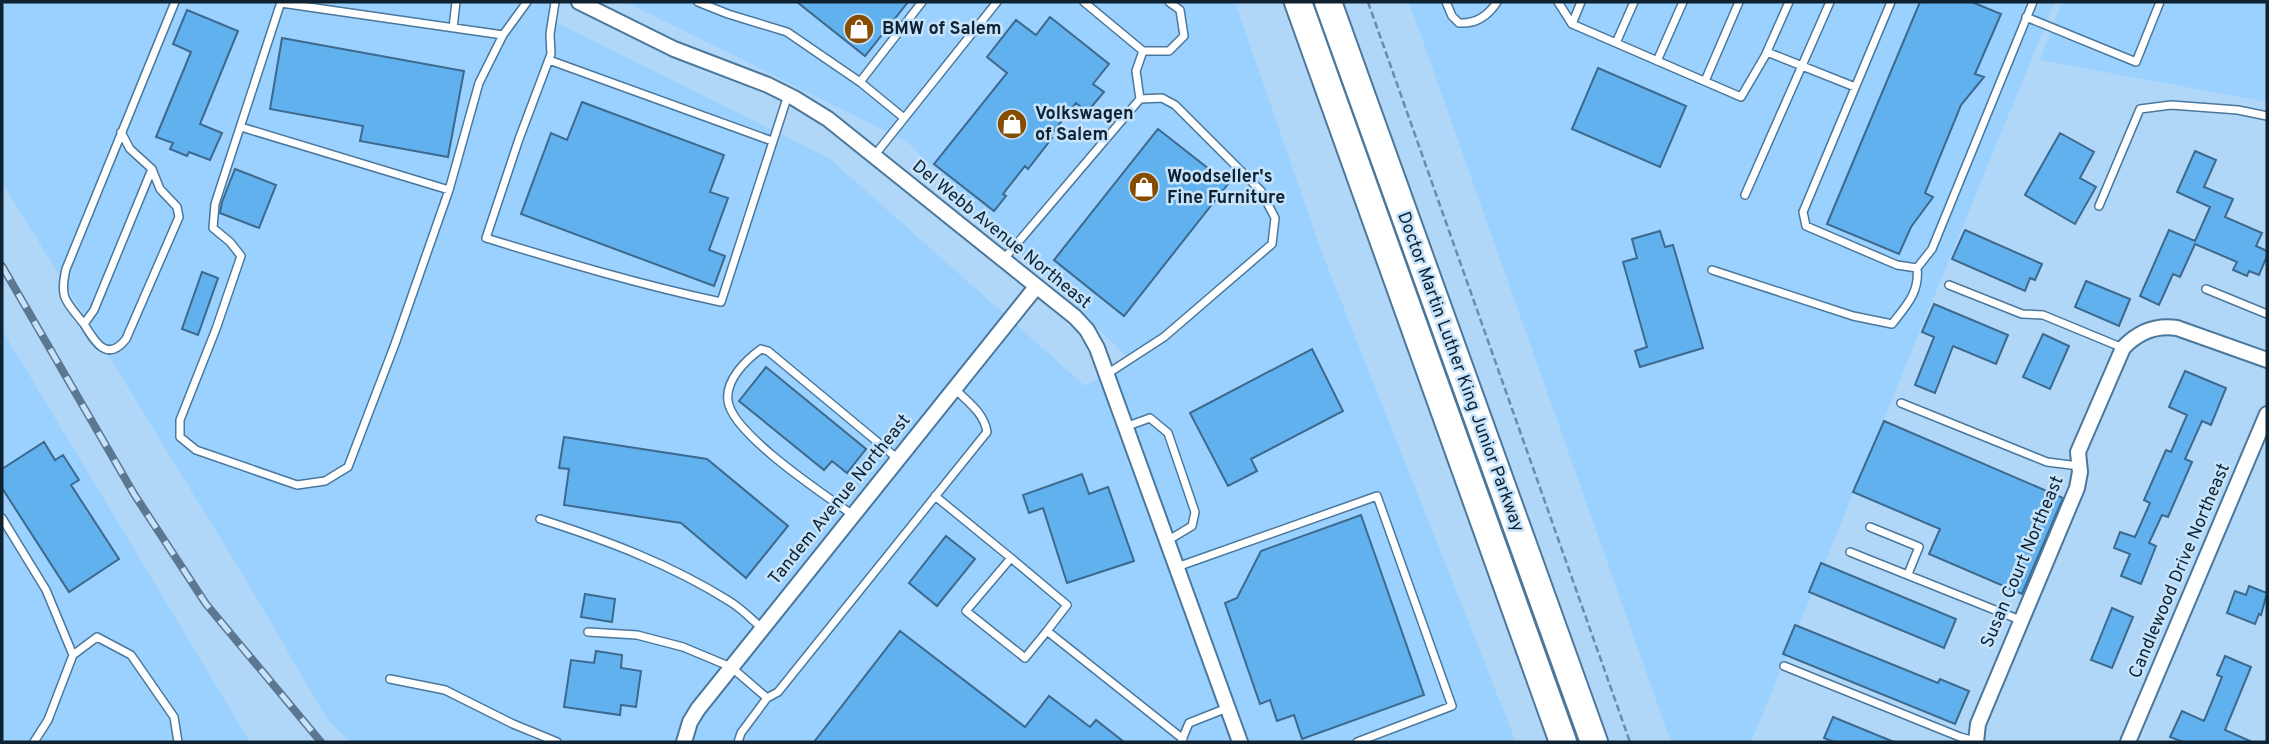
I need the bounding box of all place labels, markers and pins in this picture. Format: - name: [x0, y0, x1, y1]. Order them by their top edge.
- shop icon: BMW of Salem: [842, 12, 876, 46]
- place label: BMW of Salem: [882, 18, 1002, 41]
- place label: Volkswagen of Salem: [1035, 103, 1134, 147]
- shop icon: Volkswagen of Salem: [995, 107, 1029, 141]
- place label: Woodseller's Fine Furniture: [1167, 166, 1285, 210]
- shop icon: Woodseller's Fine Furniture: [1127, 170, 1161, 204]

